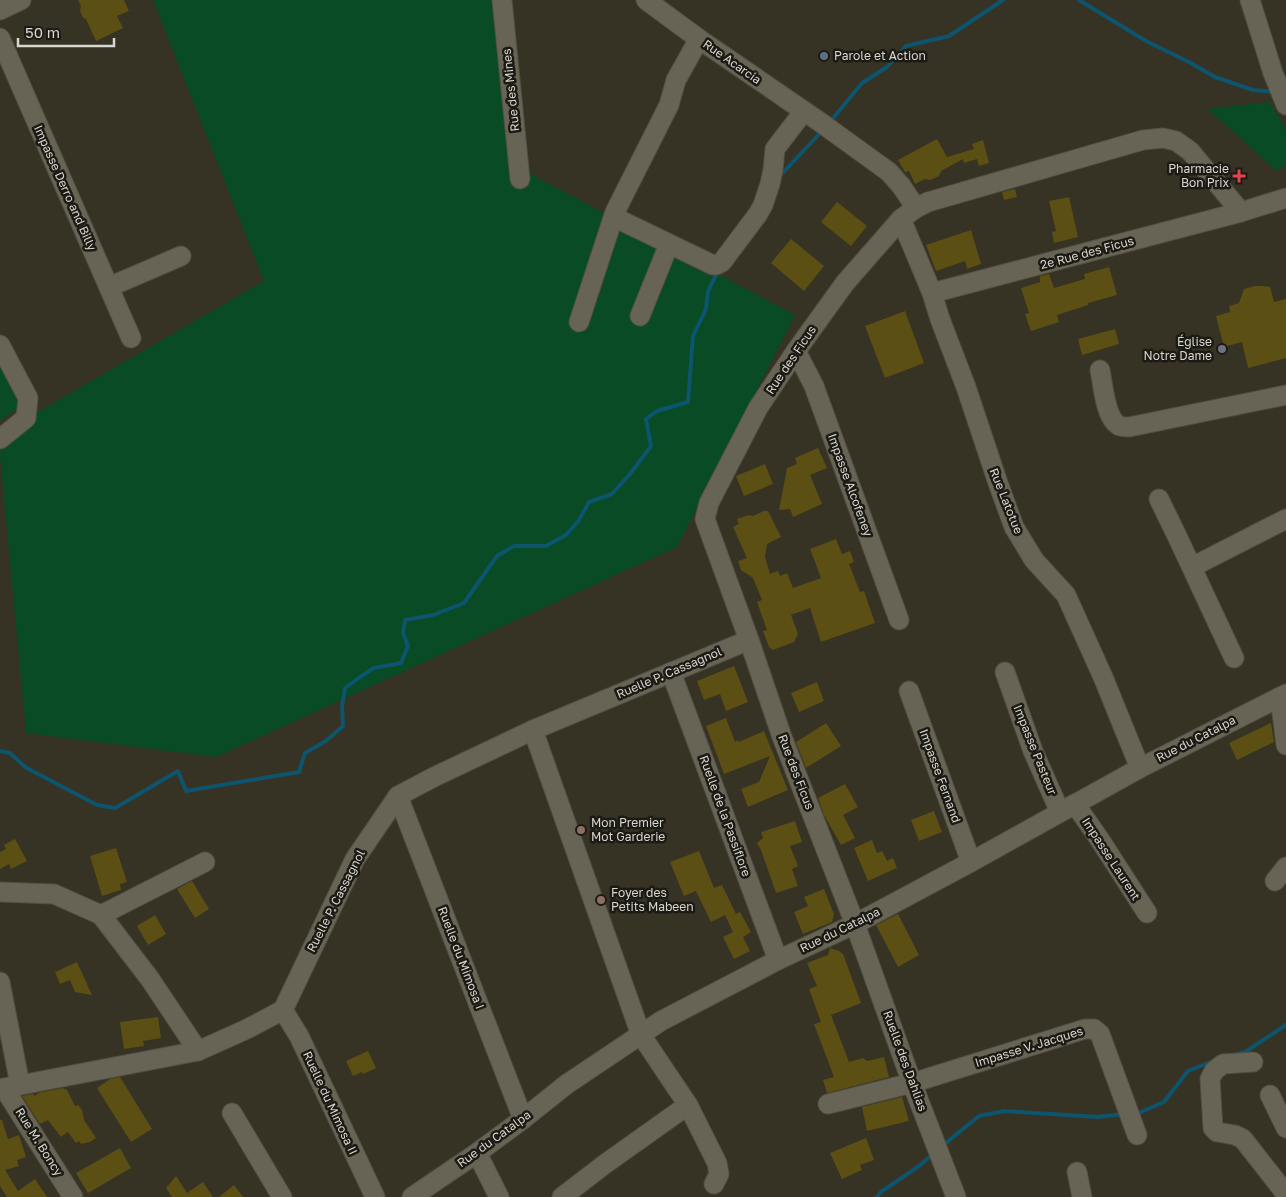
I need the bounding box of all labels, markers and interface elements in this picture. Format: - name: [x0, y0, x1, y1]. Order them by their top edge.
- scale bar: [18, 15, 114, 47]
- text: 50 m: [25, 23, 60, 41]
- street label: Rue Acarcia: [700, 36, 764, 87]
- street label: Rue des Mines: [499, 48, 522, 132]
- place label: Parole et Action: [834, 48, 926, 63]
- marker: Parole et Action: [818, 50, 830, 62]
- street label: Impasse Derro and Billy: [31, 123, 100, 253]
- place label: Pharmacie Bon Prix: [1168, 161, 1229, 190]
- marker: Pharmacie Bon Prix: [1233, 170, 1245, 182]
- street label: 2e Rue des Ficus: [1038, 233, 1135, 272]
- street label: Rue des Ficus: [762, 323, 819, 397]
- place label: Église Notre Dame: [1144, 334, 1212, 363]
- marker: Église Notre Dame: [1216, 343, 1228, 355]
- street label: Impasse Alcofeney: [825, 431, 876, 539]
- street label: Rue Latotue: [986, 466, 1027, 536]
- street label: Ruelle P. Cassagnol: [614, 644, 724, 701]
- street label: Impasse Pasteur: [1011, 703, 1060, 797]
- street label: Rue du Catalpa: [1154, 712, 1238, 765]
- street label: Impasse Fernand: [917, 727, 964, 825]
- street label: Rue des Ficus: [775, 732, 818, 812]
- street label: Ruelle de la Passiflore: [697, 753, 754, 879]
- street label: Impasse Laurent: [1079, 814, 1144, 903]
- place label: Mon Premier Mot Garderie: [591, 815, 665, 844]
- marker: Mon Premier Mot Garderie: [575, 824, 587, 836]
- street label: Ruelle P. Cassagnol: [303, 847, 368, 954]
- place label: Foyer des Petits Mabeen: [611, 885, 694, 914]
- marker: Foyer des Petits Mabeen: [595, 894, 607, 906]
- street label: Ruelle du Mimosa I: [435, 904, 488, 1011]
- street label: Rue du Catalpa: [797, 904, 882, 955]
- street label: Ruelle des Dahlias: [880, 1008, 931, 1113]
- street label: Impasse V. Jacques: [973, 1023, 1085, 1070]
- street label: Ruelle du Mimosa II: [300, 1049, 361, 1157]
- street label: Rue M. Boncy: [12, 1105, 67, 1179]
- street label: Rue du Catalpa: [454, 1107, 533, 1170]

